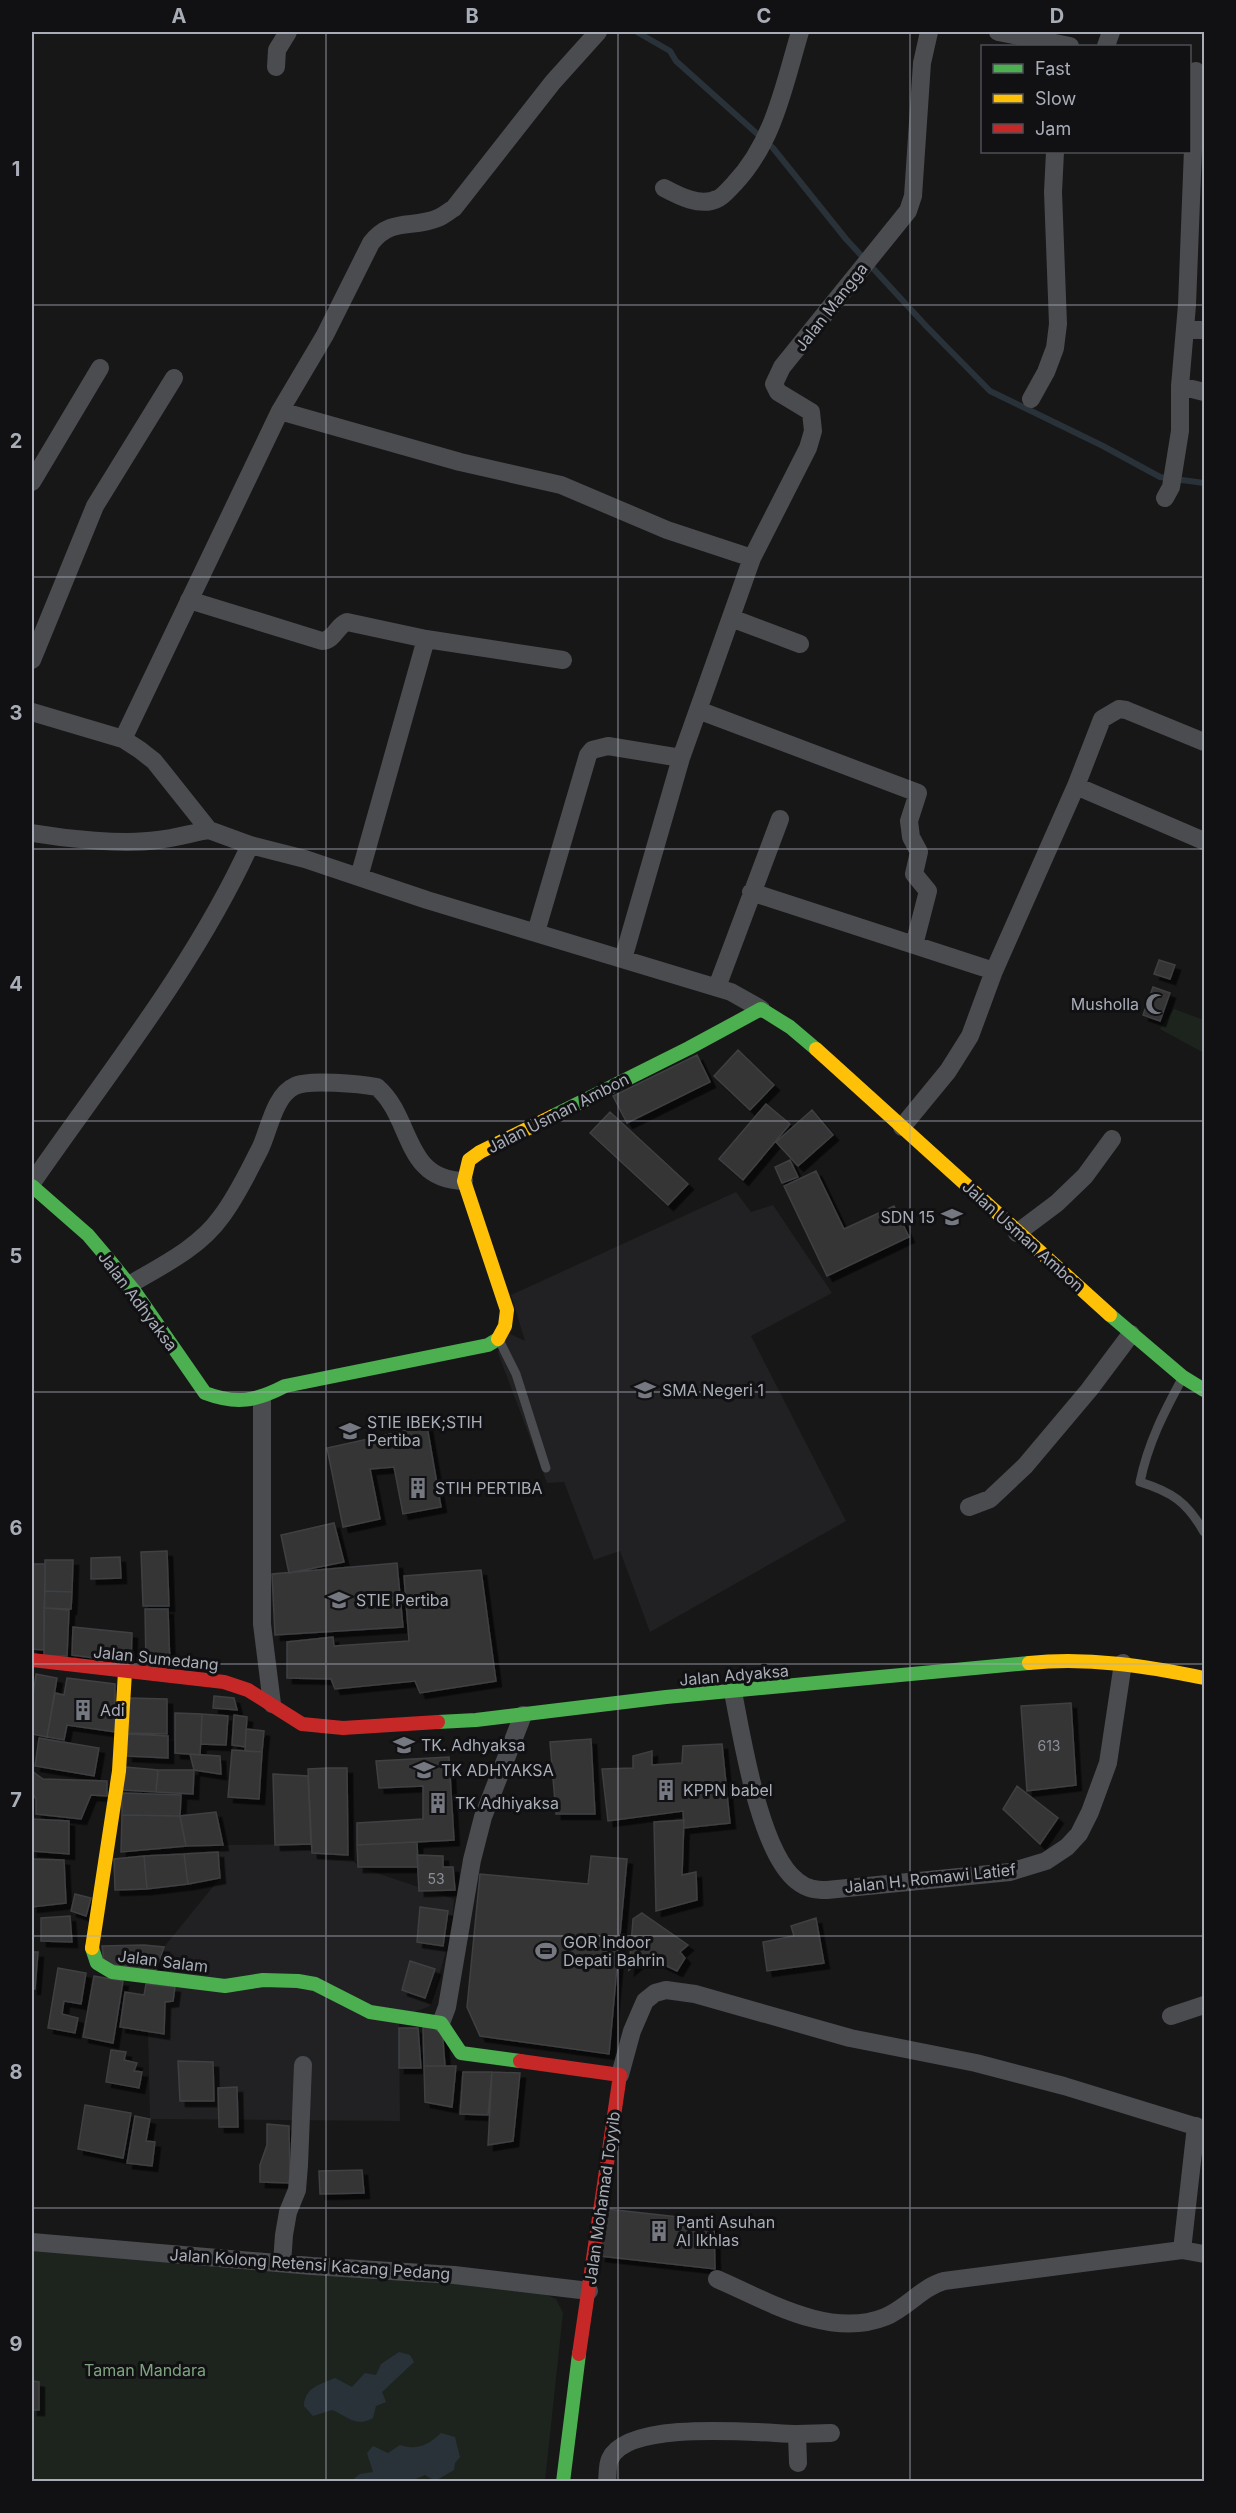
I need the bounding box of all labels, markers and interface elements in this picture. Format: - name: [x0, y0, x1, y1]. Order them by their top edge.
- text: A: [172, 4, 187, 28]
- text: B: [465, 4, 479, 28]
- text: C: [757, 4, 771, 28]
- text: D: [1050, 4, 1064, 28]
- legend: [981, 45, 1191, 153]
- text: Fast: [1035, 58, 1071, 79]
- text: Slow: [1035, 88, 1076, 109]
- text: Jam: [1035, 118, 1071, 139]
- text: 1: [12, 157, 20, 181]
- street label: Jalan Mangga: [790, 259, 872, 355]
- text: 2: [10, 429, 22, 453]
- text: 3: [10, 701, 22, 725]
- text: 4: [9, 972, 23, 996]
- mosque icon: Musholla: [1144, 992, 1168, 1016]
- place label: Musholla: [1071, 994, 1139, 1014]
- street label: Jalan Usman Ambon: [484, 1069, 632, 1157]
- street label: Jalan Usman Ambon: [958, 1176, 1088, 1296]
- school or university icon: SDN 15: [940, 1205, 964, 1229]
- place label: SDN 15: [880, 1207, 935, 1227]
- text: 5: [10, 1244, 22, 1268]
- street label: Jalan Adhyaksa: [94, 1247, 182, 1355]
- school or university icon: SMA Negeri 1: [633, 1378, 657, 1402]
- place label: SMA Negeri 1: [662, 1380, 764, 1400]
- place label: STIE IBEK;STIH Pertiba: [367, 1412, 483, 1450]
- school or university icon: STIE IBEK;STIH Pertiba: [338, 1419, 362, 1443]
- building icon: STIH PERTIBA: [406, 1476, 430, 1500]
- place label: STIH PERTIBA: [435, 1478, 543, 1498]
- text: 6: [10, 1516, 23, 1540]
- school or university icon: STIE Pertiba: [327, 1588, 351, 1612]
- place label: STIE Pertiba: [356, 1590, 449, 1610]
- street label: Jalan Sumedang: [92, 1641, 220, 1675]
- street label: Jalan Adyaksa: [678, 1660, 790, 1690]
- building icon: Adi: [71, 1698, 95, 1722]
- place label: Adi: [100, 1700, 125, 1720]
- school or university icon: TK. Adhyaksa: [392, 1733, 416, 1757]
- place label: TK. Adhyaksa: [421, 1735, 525, 1755]
- house number: 613: [1037, 1737, 1061, 1754]
- school or university icon: TK ADHYAKSA: [412, 1758, 436, 1782]
- place label: TK ADHYAKSA: [441, 1760, 554, 1780]
- building icon: KPPN babel: [654, 1778, 678, 1802]
- place label: KPPN babel: [683, 1780, 773, 1800]
- text: 7: [10, 1788, 22, 1812]
- building icon: TK Adhiyaksa: [426, 1791, 450, 1815]
- place label: TK Adhiyaksa: [455, 1793, 559, 1813]
- street label: Jalan H. Romawi Latief: [843, 1859, 1017, 1897]
- house number: 53: [427, 1870, 445, 1887]
- place label: GOR Indoor Depati Bahrin: [563, 1932, 665, 1970]
- sports icon: GOR Indoor Depati Bahrin: [534, 1939, 558, 1963]
- street label: Jalan Salam: [117, 1946, 209, 1976]
- text: 8: [9, 2060, 23, 2084]
- street label: Jalan Mohamad Toyyib: [580, 2110, 624, 2286]
- place label: Panti Asuhan Al Ikhlas: [676, 2212, 775, 2250]
- building icon: Panti Asuhan Al Ikhlas: [647, 2219, 671, 2243]
- street label: Jalan Kolong Retensi Kacang Pedang: [169, 2244, 451, 2284]
- text: 9: [10, 2332, 23, 2356]
- park label: Taman Mandara: [84, 2360, 206, 2380]

